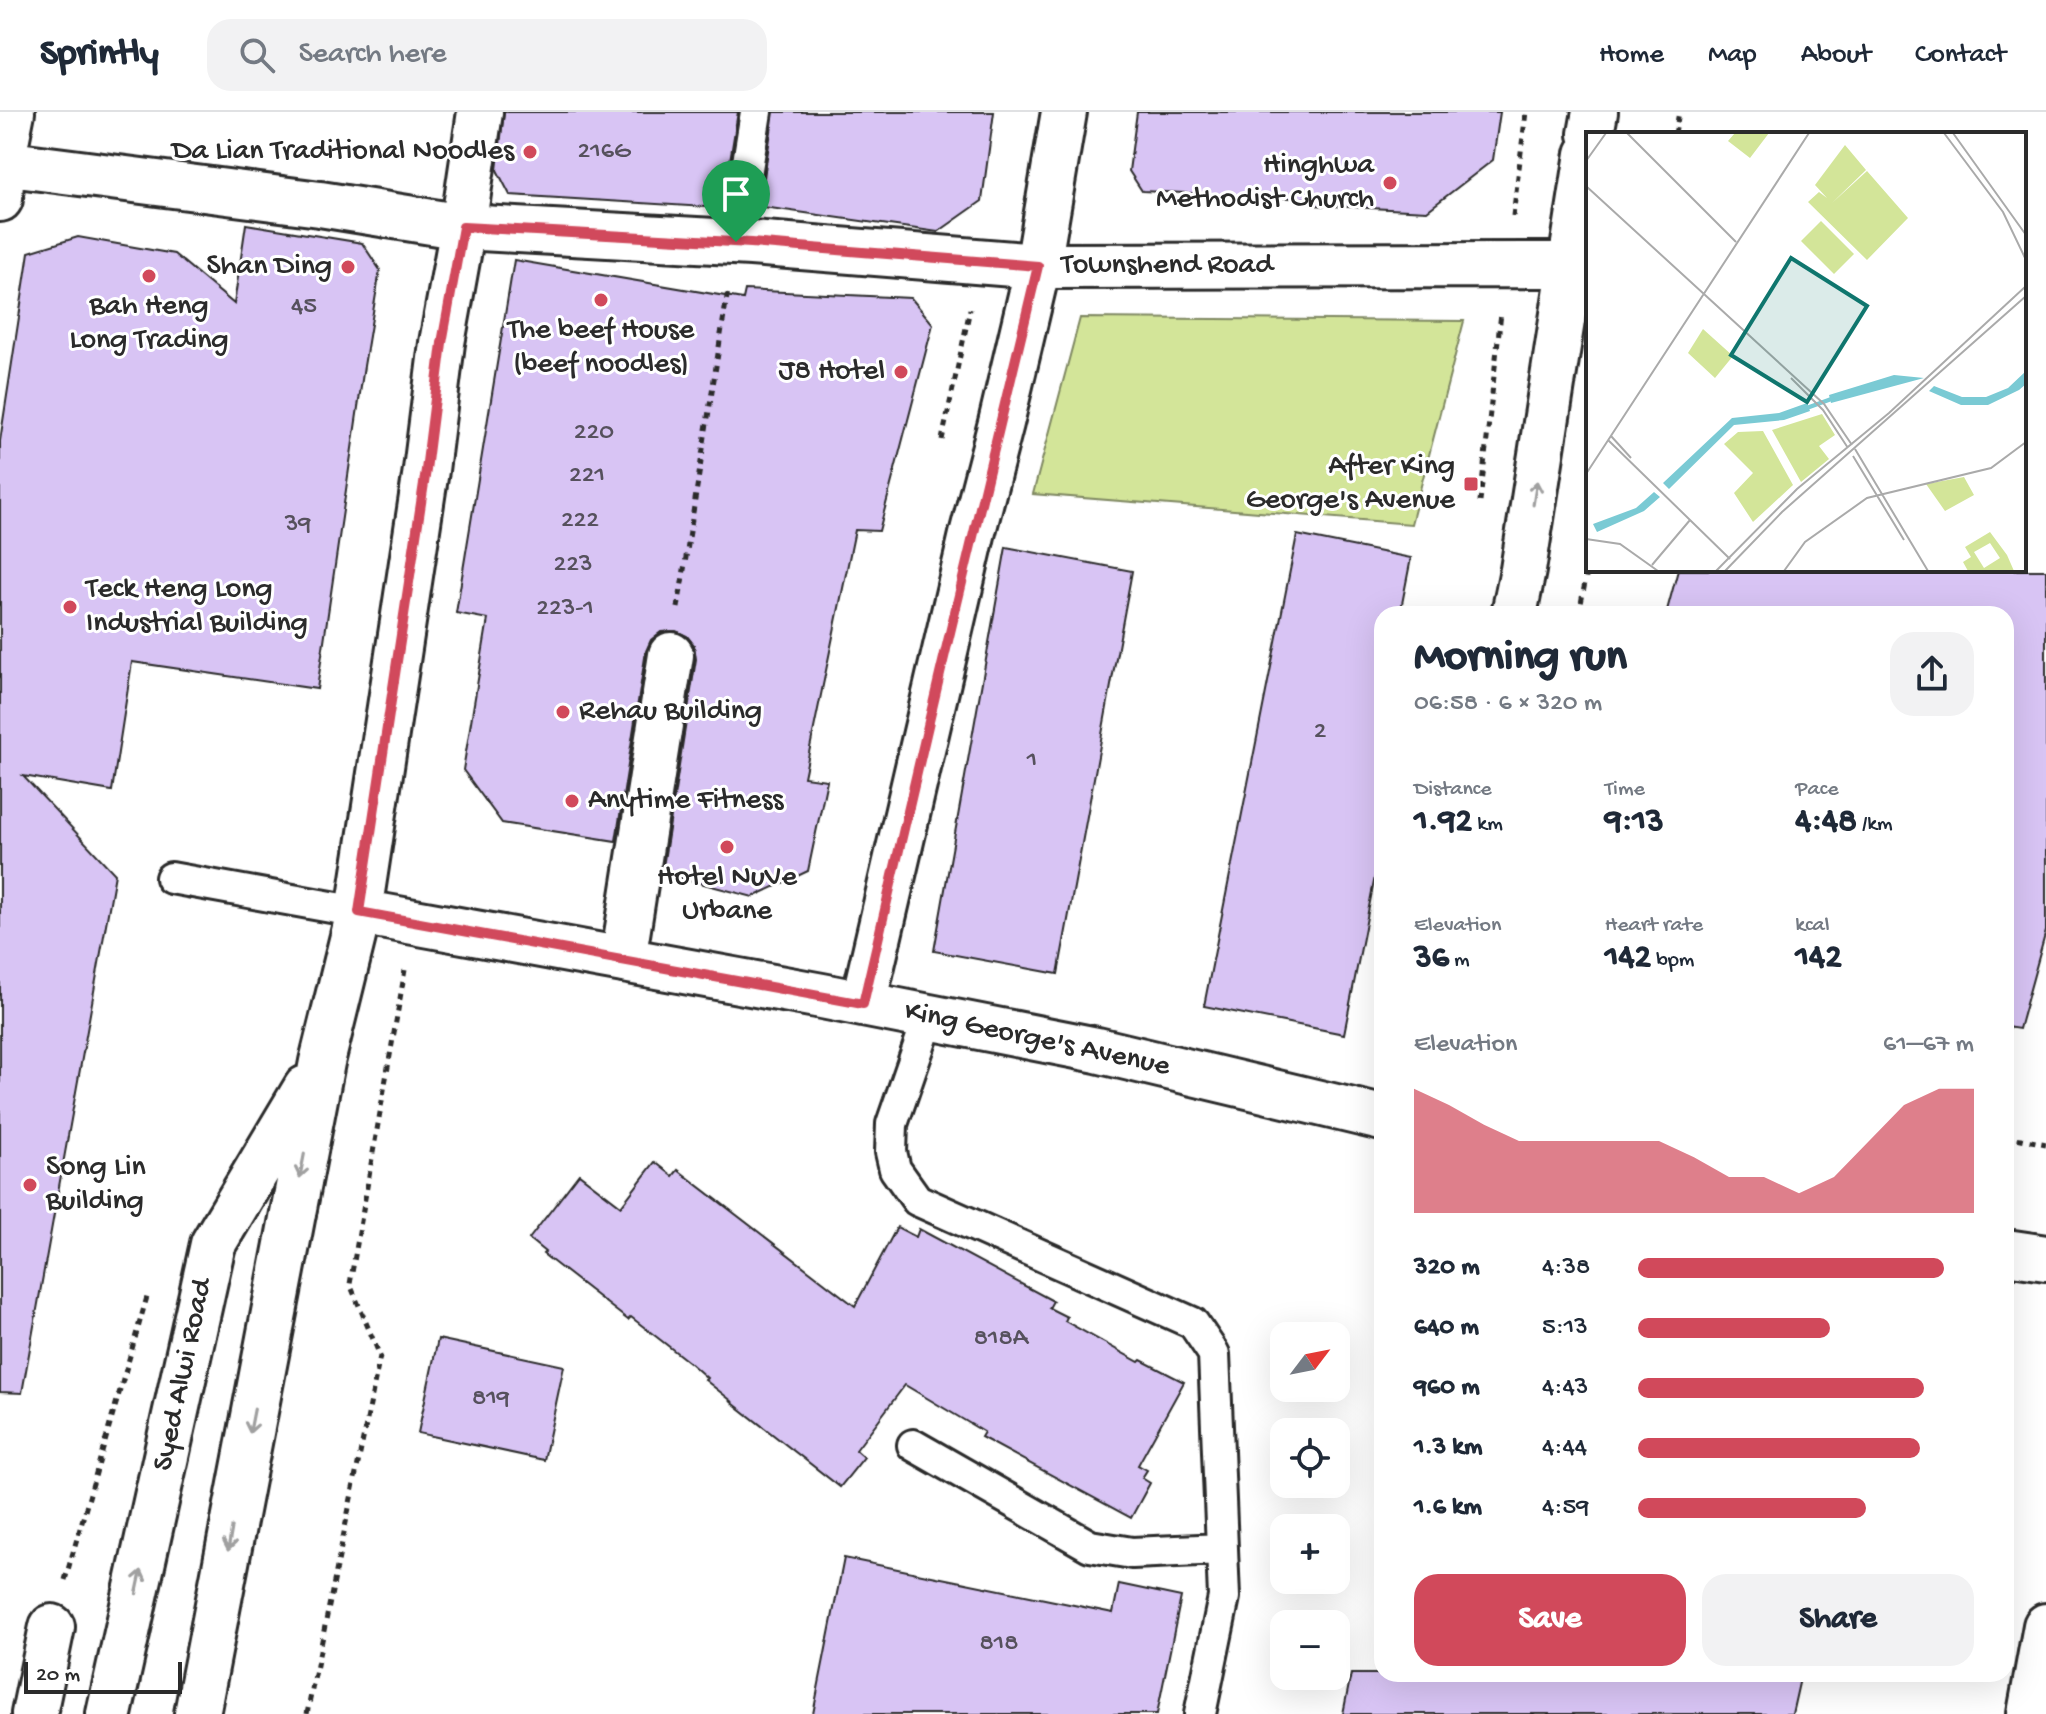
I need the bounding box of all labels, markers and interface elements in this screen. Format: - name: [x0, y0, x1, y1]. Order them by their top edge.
- search box: [207, 19, 767, 91]
- text: Sprintly: [40, 33, 159, 77]
- icon: search: [235, 33, 279, 77]
- text: Search here: [299, 38, 446, 73]
- text: Home: [1599, 39, 1664, 72]
- text: Map: [1708, 39, 1757, 72]
- text: About: [1801, 39, 1871, 72]
- text: Contact: [1915, 39, 2006, 72]
- inset map: [1586, 132, 2026, 572]
- place label: Da Lian Traditional Noodles: [170, 135, 515, 170]
- house number: 216G: [578, 137, 632, 168]
- marker: Da Lian Traditional Noodles: [521, 143, 539, 161]
- place label: Hinghwa Methodist Church: [1156, 149, 1375, 218]
- pin: [702, 160, 770, 242]
- icon: arrive: [714, 172, 758, 216]
- marker: Hinghwa Methodist Church: [1381, 174, 1399, 192]
- street label: Townshend Road: [1059, 249, 1275, 284]
- place label: Shan Ding: [207, 250, 332, 285]
- marker: Shan Ding: [339, 258, 357, 276]
- marker: Bah Heng Long Trading: [140, 267, 158, 285]
- place label: Bah Heng Long Trading: [69, 290, 229, 359]
- marker: The beef House (beef noodles): [592, 291, 610, 309]
- house number: 45: [291, 292, 317, 323]
- place label: The beef House (beef noodles): [506, 314, 695, 383]
- place label: J8 Hotel: [779, 355, 885, 390]
- marker: J8 Hotel: [892, 363, 910, 381]
- house number: 220: [574, 418, 614, 449]
- place label: After King George's Avenue: [1246, 450, 1456, 519]
- house number: 221: [569, 461, 605, 492]
- marker: After King George's Avenue: [1462, 475, 1480, 493]
- one-way arrow: [1528, 481, 1543, 506]
- house number: 222: [561, 506, 599, 537]
- house number: 39: [284, 510, 311, 541]
- house number: 223: [554, 550, 593, 581]
- place label: Teck Heng Long Industrial Building: [84, 573, 308, 642]
- house number: 223-1: [536, 594, 594, 625]
- marker: Teck Heng Long Industrial Building: [61, 598, 79, 616]
- button: share: [1890, 632, 1974, 716]
- text: Morning run: [1414, 633, 1627, 685]
- text: 06:58 · 6 × 320 m: [1414, 689, 1602, 720]
- place label: Rehau Building: [579, 695, 762, 730]
- marker: Rehau Building: [554, 703, 572, 721]
- house number: 2: [1314, 717, 1327, 748]
- house number: 1: [1026, 746, 1037, 777]
- text: Distance: [1414, 777, 1492, 803]
- text: Time: [1605, 777, 1645, 803]
- text: Pace: [1795, 777, 1839, 803]
- place label: Anytime Fitness: [588, 784, 784, 819]
- marker: Anytime Fitness: [563, 792, 581, 810]
- text: 1.92: [1414, 803, 1472, 843]
- text: 9:13: [1605, 803, 1664, 843]
- text: 4:48: [1795, 803, 1857, 843]
- text: km: [1472, 812, 1503, 838]
- text: /km: [1857, 812, 1893, 838]
- marker: Hotel NuVe Urbane: [718, 838, 736, 856]
- place label: Hotel NuVe Urbane: [657, 861, 797, 930]
- text: Elevation: [1414, 913, 1501, 939]
- text: Heart rate: [1605, 913, 1703, 939]
- text: kcal: [1795, 913, 1830, 939]
- text: 36: [1414, 939, 1449, 979]
- text: 142: [1605, 939, 1651, 979]
- text: 142: [1795, 939, 1842, 979]
- text: m: [1449, 948, 1470, 974]
- text: bpm: [1651, 948, 1694, 974]
- street label: King George's Avenue: [901, 995, 1173, 1085]
- text: Elevation: [1414, 1030, 1517, 1061]
- text: 61–67 m: [1883, 1030, 1974, 1061]
- place label: Song Lin Building: [45, 1151, 146, 1220]
- one-way arrow: [294, 1152, 309, 1178]
- marker: Song Lin Building: [21, 1176, 39, 1194]
- text: 320 m: [1414, 1253, 1480, 1284]
- text: 4:38: [1542, 1253, 1590, 1284]
- street label: Syed Alwi Road: [147, 1273, 222, 1474]
- text: 640 m: [1414, 1313, 1479, 1344]
- text: 5:13: [1542, 1313, 1588, 1344]
- north arrow: [1270, 1322, 1350, 1402]
- map controls: [1270, 1322, 1350, 1690]
- house number: 818A: [974, 1324, 1030, 1355]
- text: 960 m: [1414, 1373, 1480, 1404]
- text: 4:43: [1542, 1373, 1588, 1404]
- house number: 819: [472, 1384, 510, 1415]
- one-way arrow: [244, 1408, 259, 1433]
- button: locate: [1270, 1418, 1350, 1498]
- text: 1.3 km: [1414, 1433, 1482, 1464]
- text: 4:44: [1542, 1433, 1587, 1464]
- text: 1.6 km: [1414, 1493, 1482, 1524]
- text: 4:59: [1542, 1493, 1589, 1524]
- button: +: [1270, 1514, 1350, 1594]
- one-way arrow: [222, 1526, 237, 1551]
- one-way arrow: [132, 1569, 147, 1595]
- button: Save: [1414, 1574, 1686, 1666]
- button: Share: [1702, 1574, 1974, 1666]
- button: −: [1270, 1610, 1350, 1690]
- house number: 818: [980, 1629, 1019, 1660]
- scale bar: [24, 1658, 182, 1694]
- text: 20 m: [36, 1663, 80, 1689]

